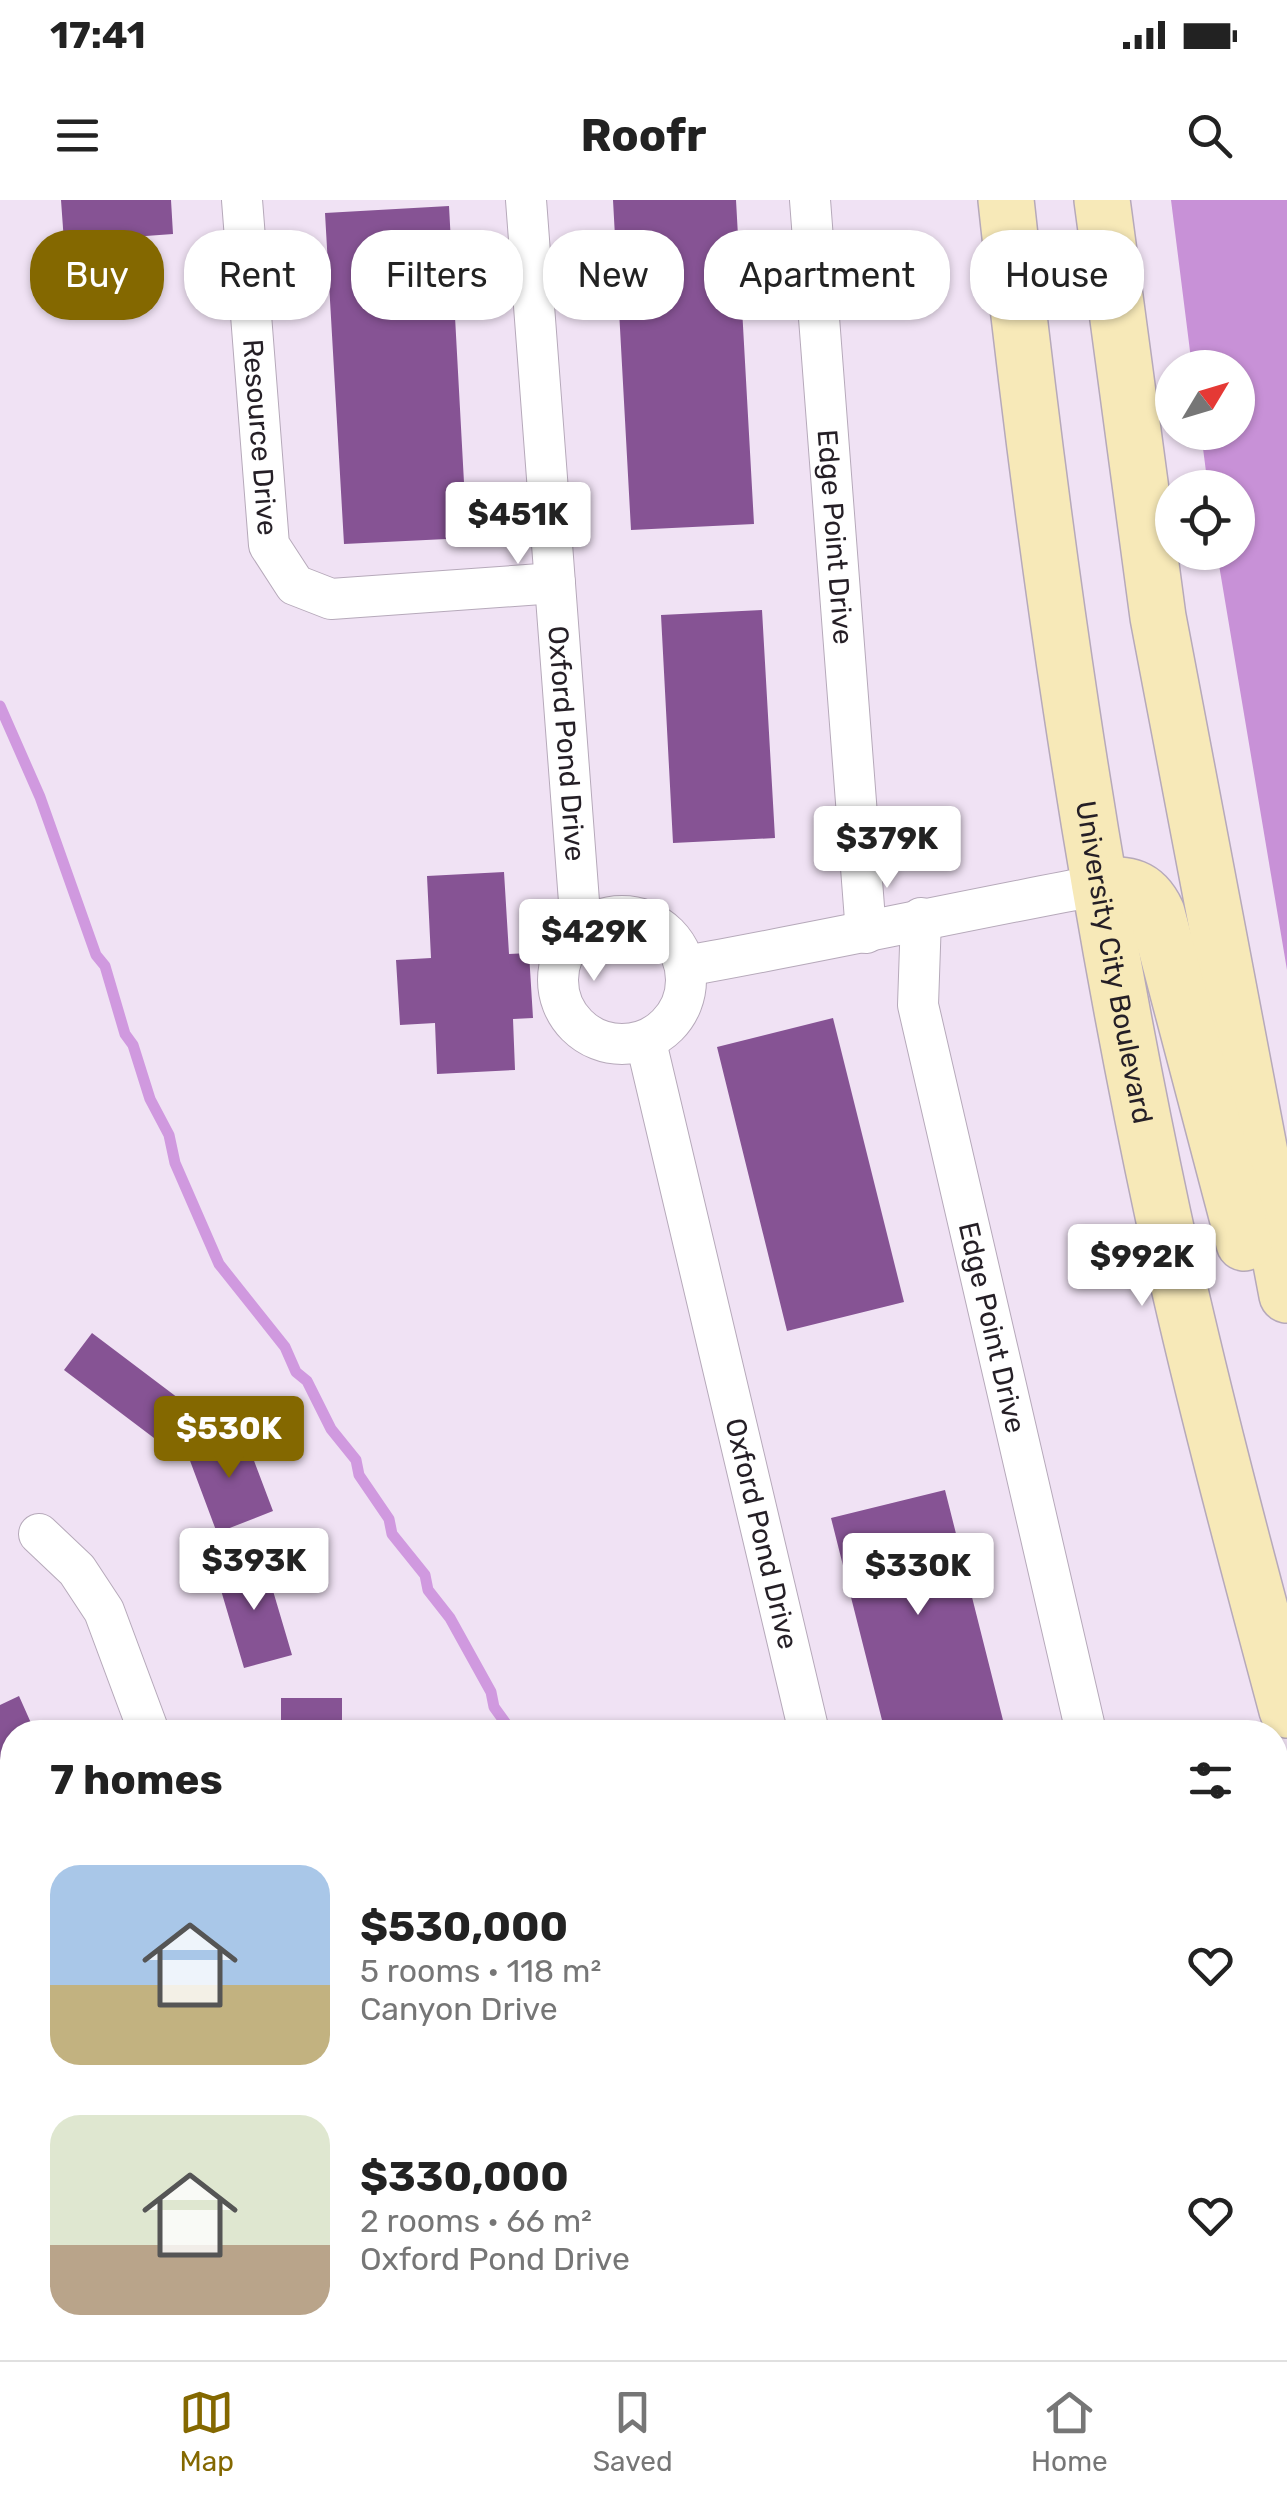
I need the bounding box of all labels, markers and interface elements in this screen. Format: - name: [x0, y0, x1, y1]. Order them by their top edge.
- text: 17:41: [50, 12, 146, 58]
- icon: menu: [50, 108, 105, 163]
- icon: search: [1182, 108, 1237, 163]
- text: Roofr: [581, 109, 706, 162]
- chip: Buy: [30, 230, 164, 320]
- chip: Rent: [184, 230, 331, 320]
- chip: Filters: [351, 230, 523, 320]
- chip: New: [543, 230, 684, 320]
- chip: Apartment: [704, 230, 950, 320]
- chip: House: [970, 230, 1144, 320]
- street label: Resource Drive: [236, 338, 284, 537]
- north arrow: [1155, 350, 1255, 450]
- map controls: [1155, 350, 1255, 570]
- street label: Edge Point Drive: [811, 428, 860, 646]
- button: locate: [1155, 470, 1255, 570]
- pin: $451K: [448, 482, 588, 567]
- text: $451K: [468, 495, 568, 533]
- street label: Oxford Pond Drive: [541, 624, 592, 863]
- street label: University City Boulevard: [1069, 798, 1160, 1126]
- pin: $379K: [817, 806, 957, 891]
- text: $379K: [836, 819, 938, 857]
- pin: $429K: [524, 899, 664, 984]
- text: $429K: [541, 912, 647, 950]
- street label: Edge Point Drive: [952, 1219, 1032, 1436]
- pin: $992K: [1072, 1224, 1212, 1309]
- text: $992K: [1090, 1237, 1194, 1275]
- pin: $530K: [159, 1396, 299, 1481]
- text: $530K: [176, 1409, 282, 1447]
- street label: Oxford Pond Drive: [718, 1415, 805, 1652]
- pin: $393K: [184, 1528, 324, 1613]
- pin: $330K: [848, 1533, 988, 1618]
- text: $393K: [201, 1541, 307, 1579]
- text: $330K: [865, 1546, 971, 1584]
- icon: filters: [1183, 1753, 1238, 1808]
- text: 7 homes: [50, 1755, 223, 1805]
- text: $530,000: [360, 1902, 568, 1952]
- icon: home: [130, 1905, 250, 2025]
- icon: heart: [1183, 1938, 1238, 1993]
- text: 5 rooms · 118 m²: [360, 1952, 601, 1990]
- text: Canyon Drive: [360, 1990, 558, 2028]
- text: $330,000: [360, 2152, 569, 2202]
- icon: home: [130, 2155, 250, 2275]
- icon: heart: [1183, 2188, 1238, 2243]
- text: 2 rooms · 66 m²: [360, 2202, 592, 2240]
- text: Oxford Pond Drive: [360, 2240, 630, 2278]
- tab: Map: [179, 2385, 234, 2478]
- tab: Saved: [593, 2385, 673, 2478]
- tab: Home: [1031, 2385, 1108, 2478]

